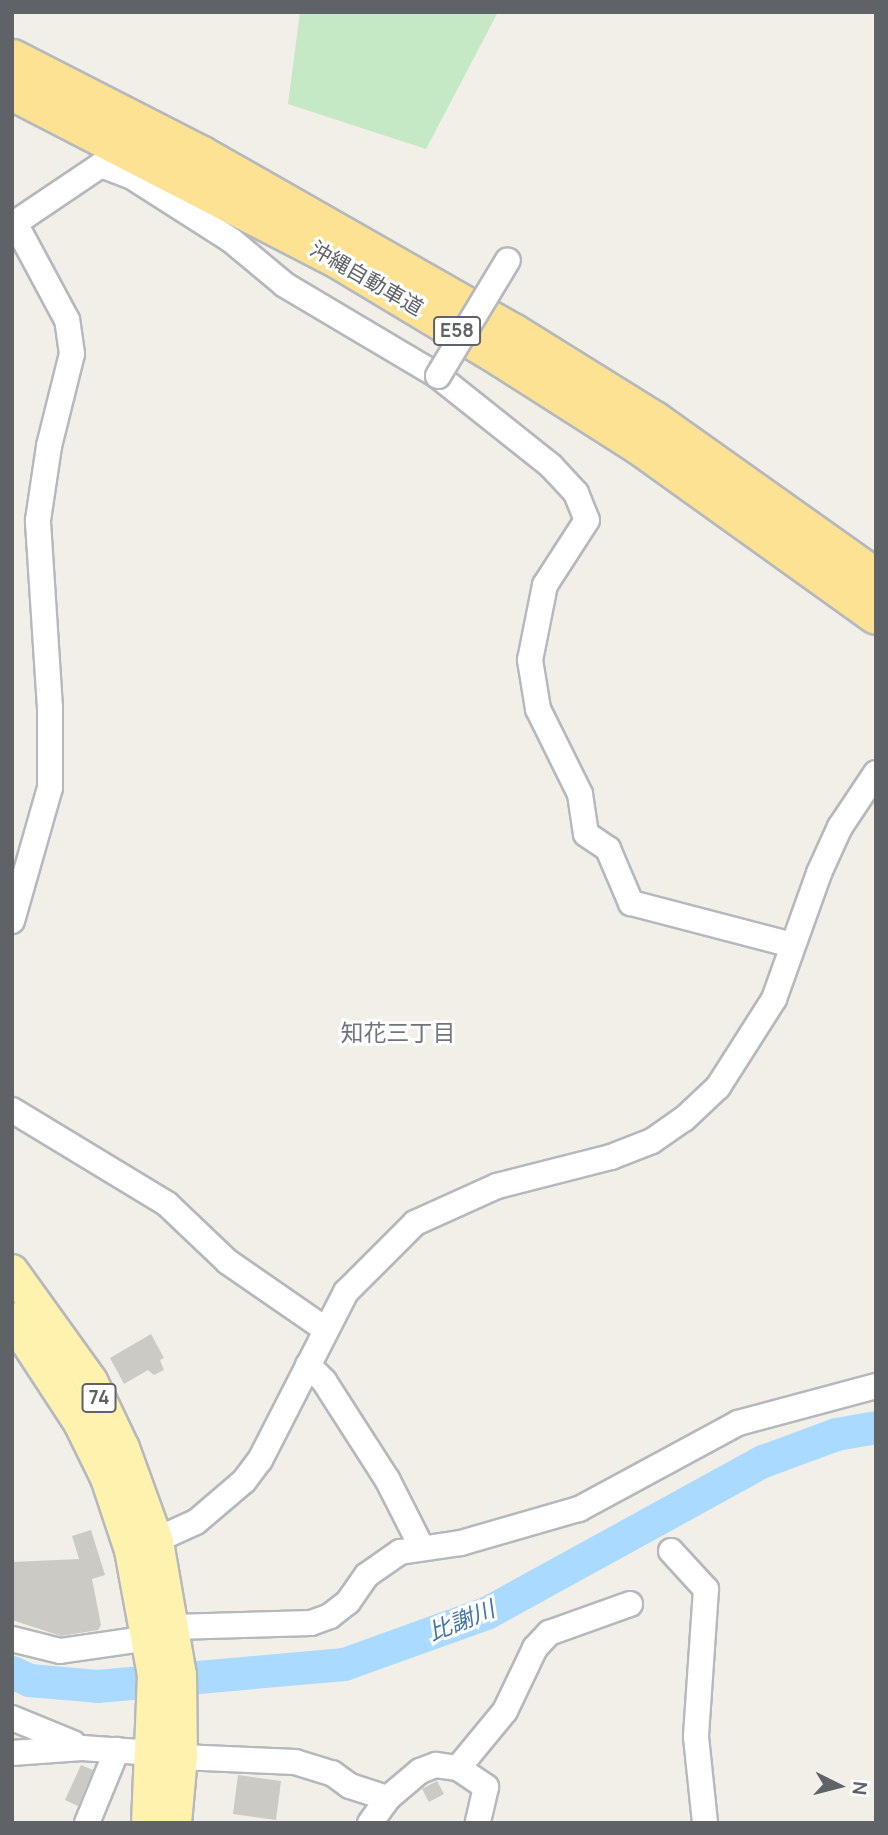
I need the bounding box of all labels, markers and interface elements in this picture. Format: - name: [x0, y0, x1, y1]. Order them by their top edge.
- street label: 沖縄自動車道: [306, 236, 428, 320]
- road number: E58: [433, 316, 482, 346]
- district label: 知花三丁目: [341, 1018, 455, 1046]
- road number: 74: [82, 1382, 116, 1414]
- water label: 比謝川: [424, 1594, 498, 1646]
- north arrow: [804, 1751, 874, 1821]
- text: N: [846, 1780, 874, 1796]

